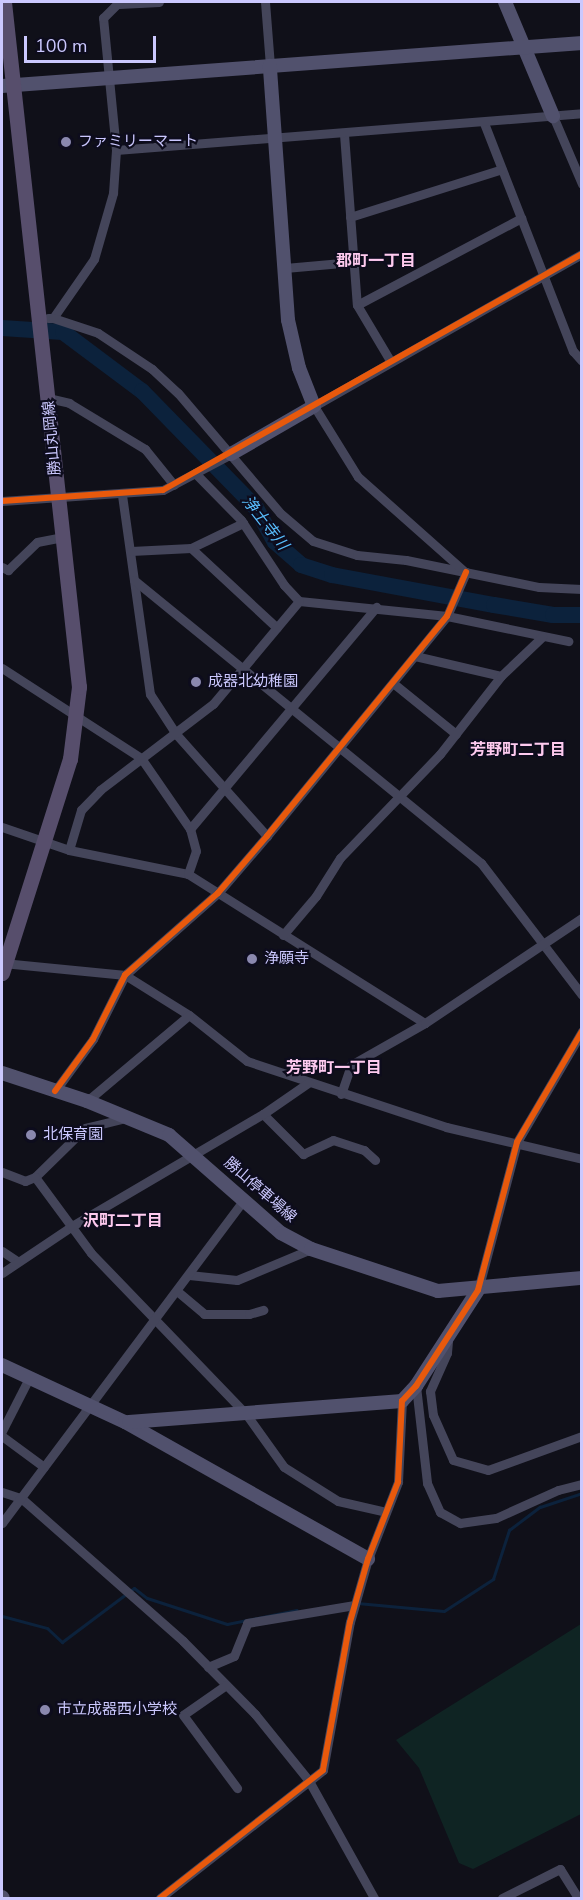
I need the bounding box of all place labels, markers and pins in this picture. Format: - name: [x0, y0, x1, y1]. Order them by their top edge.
- place label: ファミリーマート: [78, 133, 198, 151]
- marker: ファミリーマート: [59, 135, 73, 149]
- place label: 成器北幼稚園: [208, 673, 298, 691]
- marker: 成器北幼稚園: [189, 675, 203, 689]
- place label: 浄願寺: [264, 950, 309, 968]
- marker: 浄願寺: [245, 952, 259, 966]
- place label: 北保育園: [43, 1126, 103, 1144]
- marker: 北保育園: [24, 1128, 38, 1142]
- place label: 市立成器西小学校: [57, 1701, 177, 1719]
- marker: 市立成器西小学校: [38, 1703, 52, 1717]

